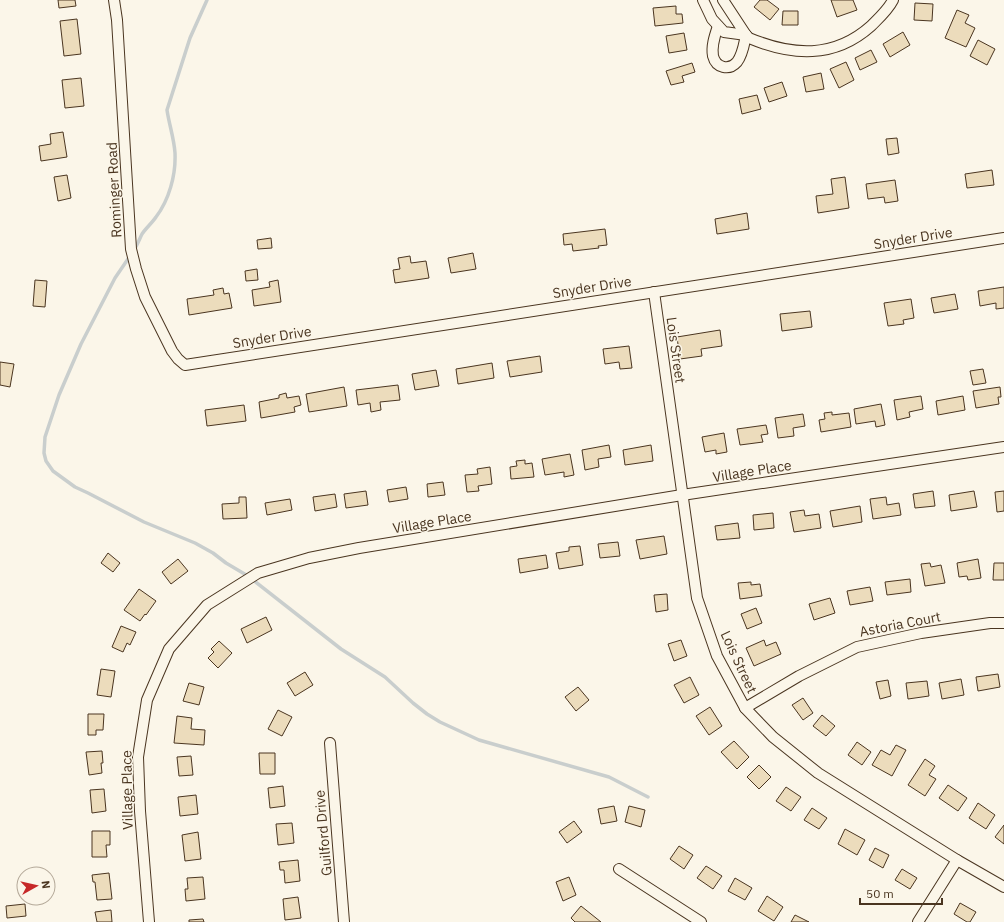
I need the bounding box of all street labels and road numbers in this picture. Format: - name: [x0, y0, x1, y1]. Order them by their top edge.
- street label: Rominger Road: [103, 142, 125, 238]
- street label: Snyder Drive: [872, 223, 954, 253]
- street label: Snyder Drive: [551, 272, 633, 302]
- street label: Lois Street: [662, 316, 690, 384]
- street label: Snyder Drive: [231, 322, 313, 352]
- street label: Village Place: [711, 456, 793, 486]
- street label: Village Place: [391, 507, 473, 537]
- street label: Astoria Court: [858, 607, 942, 641]
- street label: Lois Street: [717, 628, 761, 696]
- street label: Village Place: [117, 750, 137, 830]
- street label: Guilford Drive: [310, 789, 336, 877]

